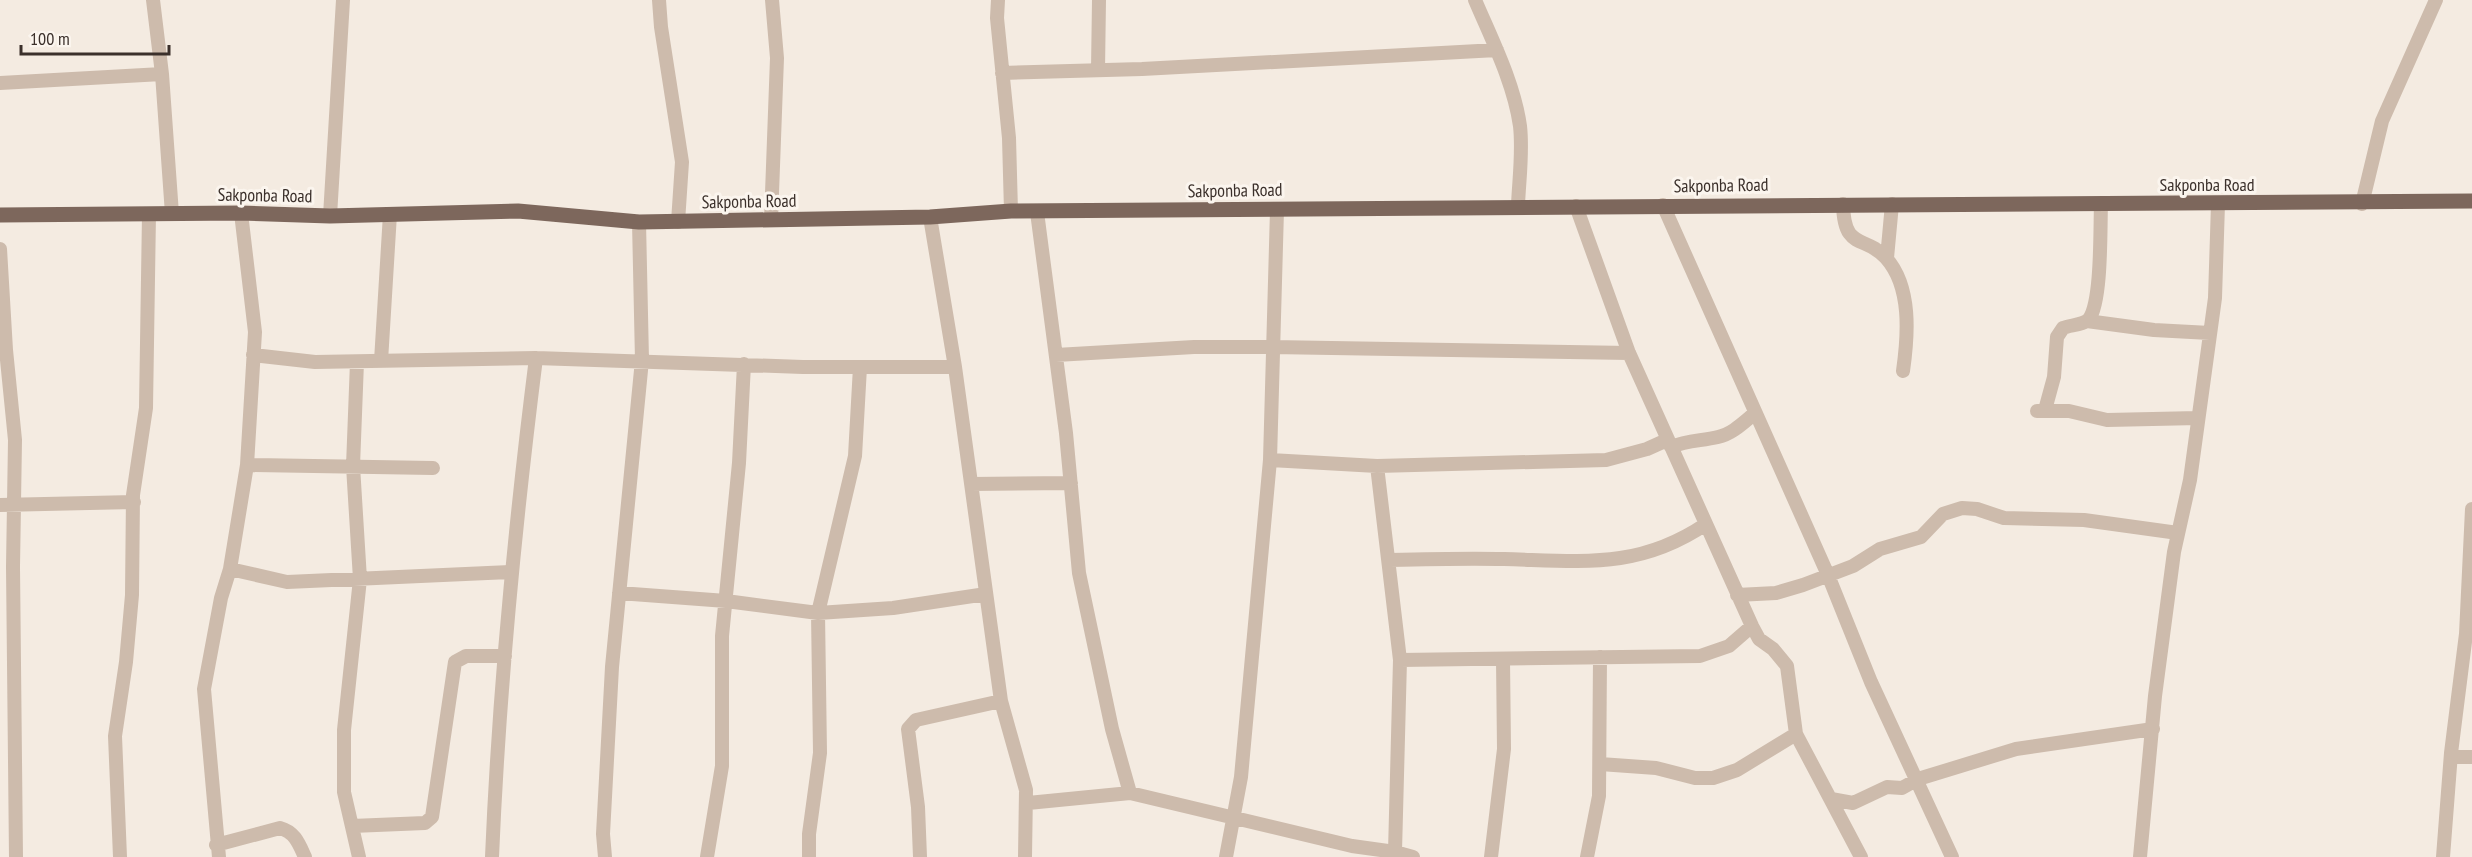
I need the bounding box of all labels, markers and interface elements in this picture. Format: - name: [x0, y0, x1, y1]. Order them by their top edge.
- scale bar: [21, 18, 170, 56]
- text: 100 m: [30, 27, 70, 50]
- street label: Sakponba Road: [1673, 173, 1769, 197]
- street label: Sakponba Road: [2160, 173, 2254, 196]
- street label: Sakponba Road: [1187, 178, 1283, 202]
- street label: Sakponba Road: [217, 183, 313, 207]
- street label: Sakponba Road: [701, 189, 797, 213]

